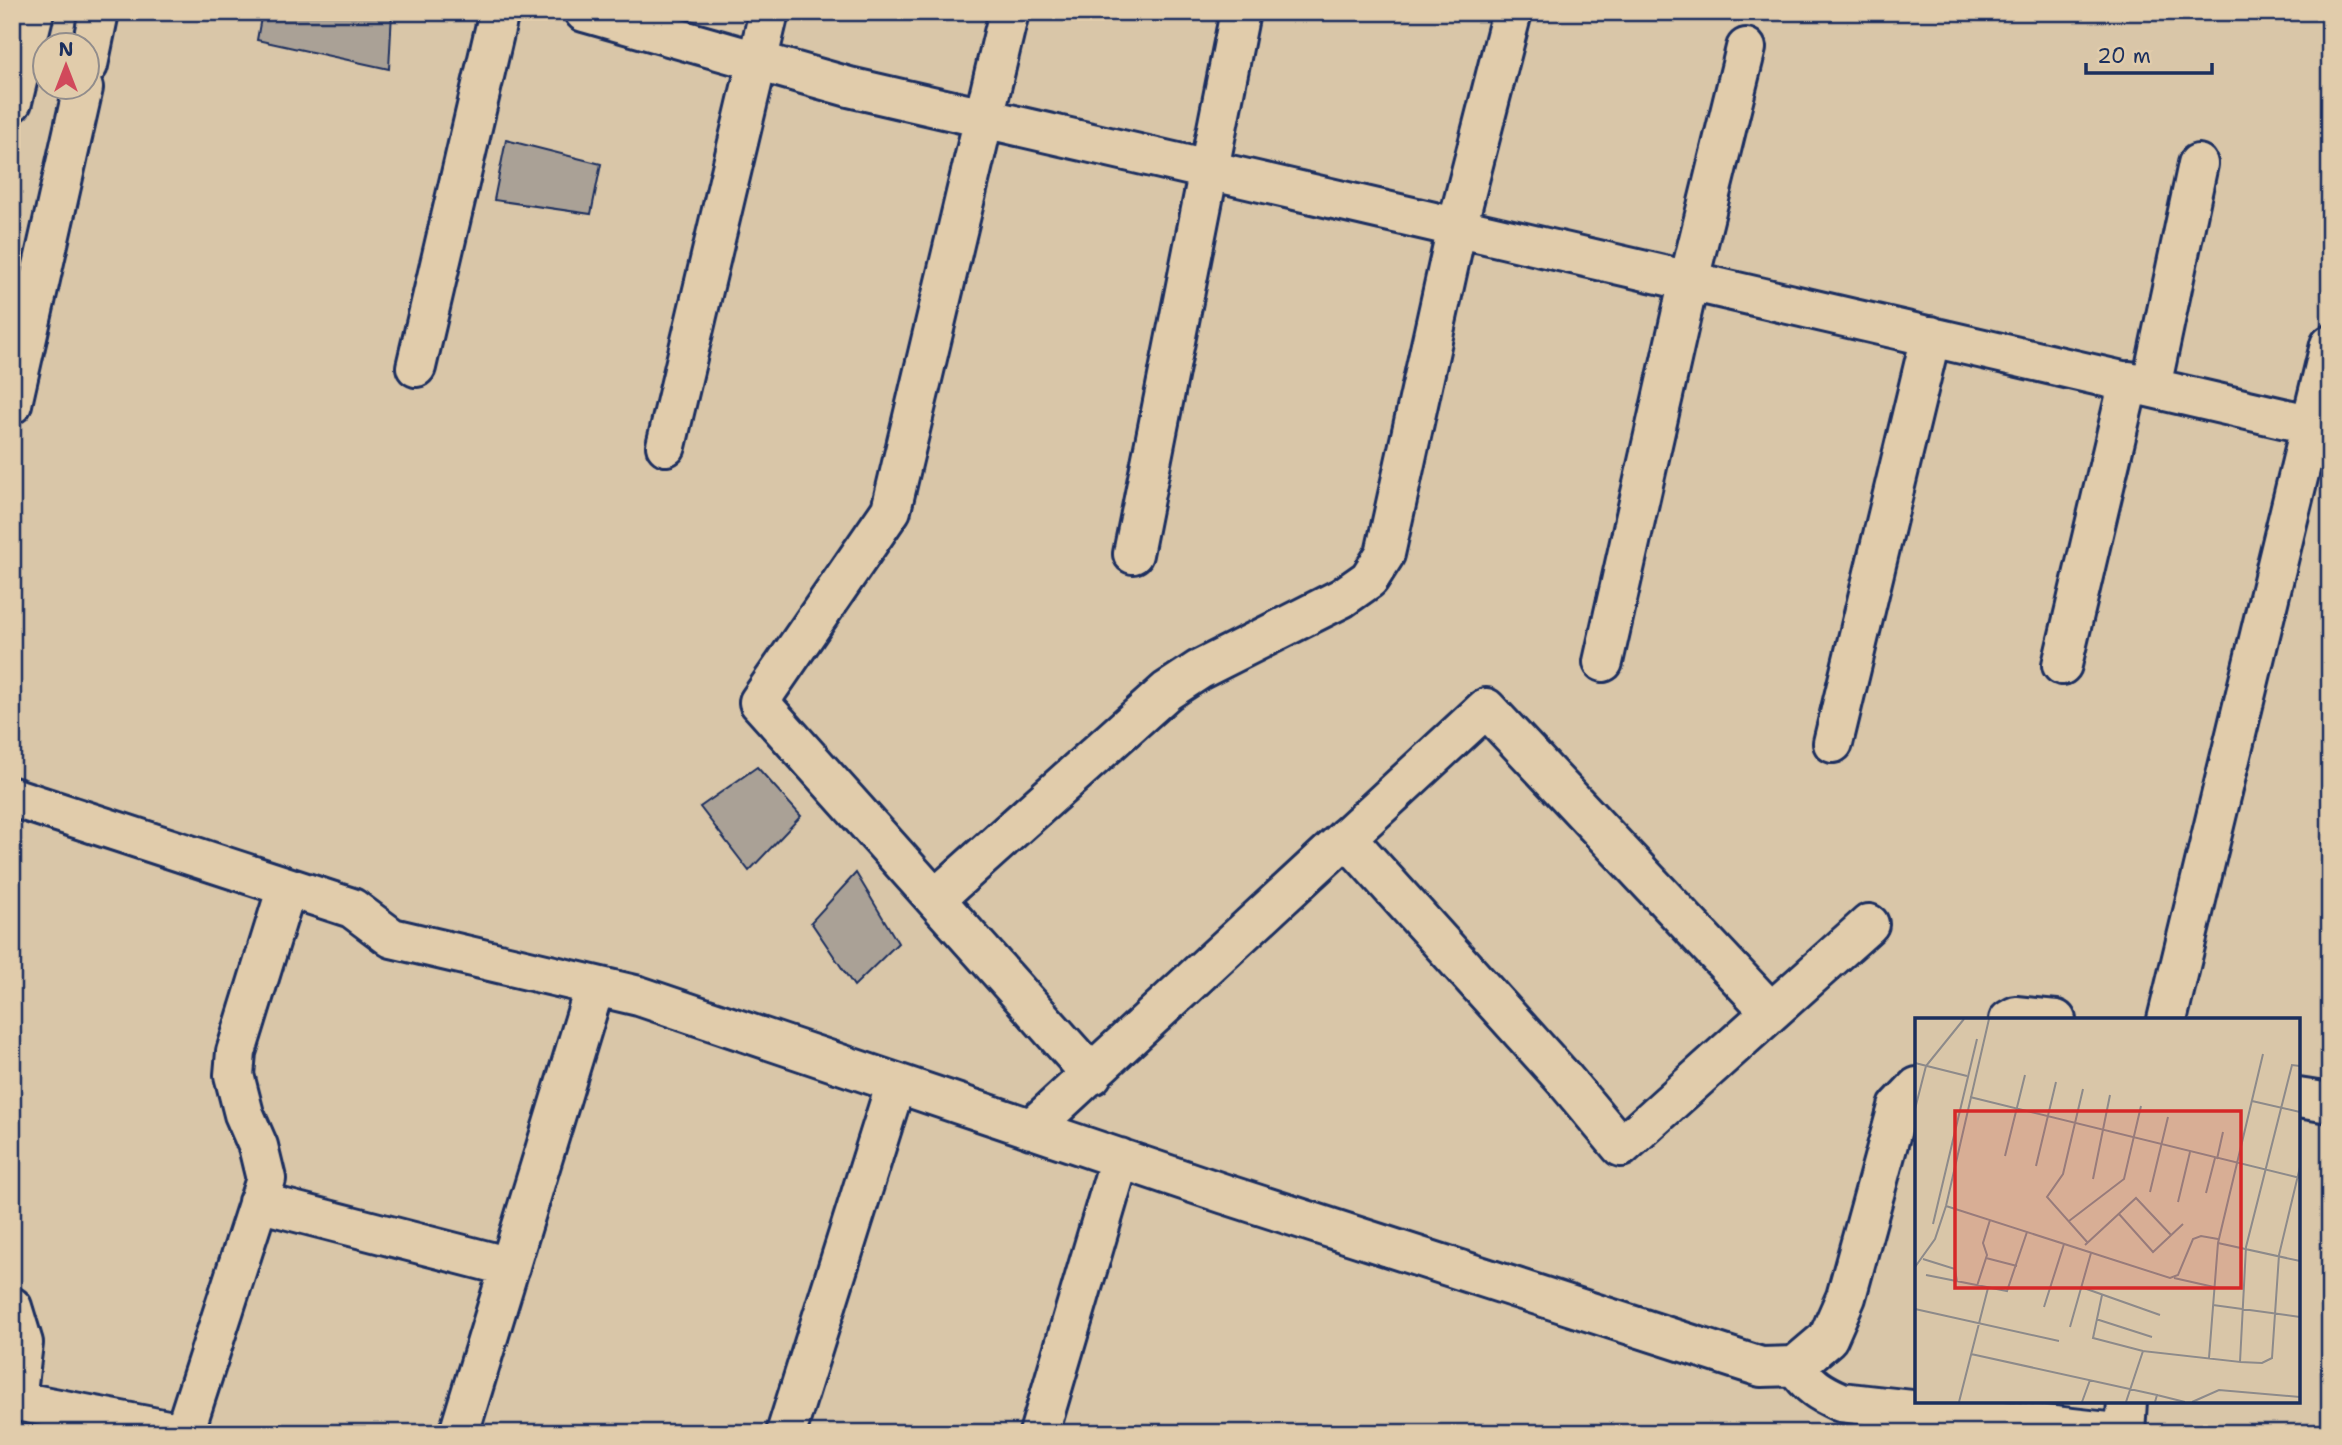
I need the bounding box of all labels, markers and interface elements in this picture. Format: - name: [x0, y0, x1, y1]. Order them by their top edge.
- north arrow: [32, 32, 102, 102]
- scale bar: [2086, 32, 2212, 76]
- text: N: [58, 37, 74, 62]
- text: 20 m: [2097, 42, 2151, 70]
- inset map: [1915, 1018, 2300, 1403]

